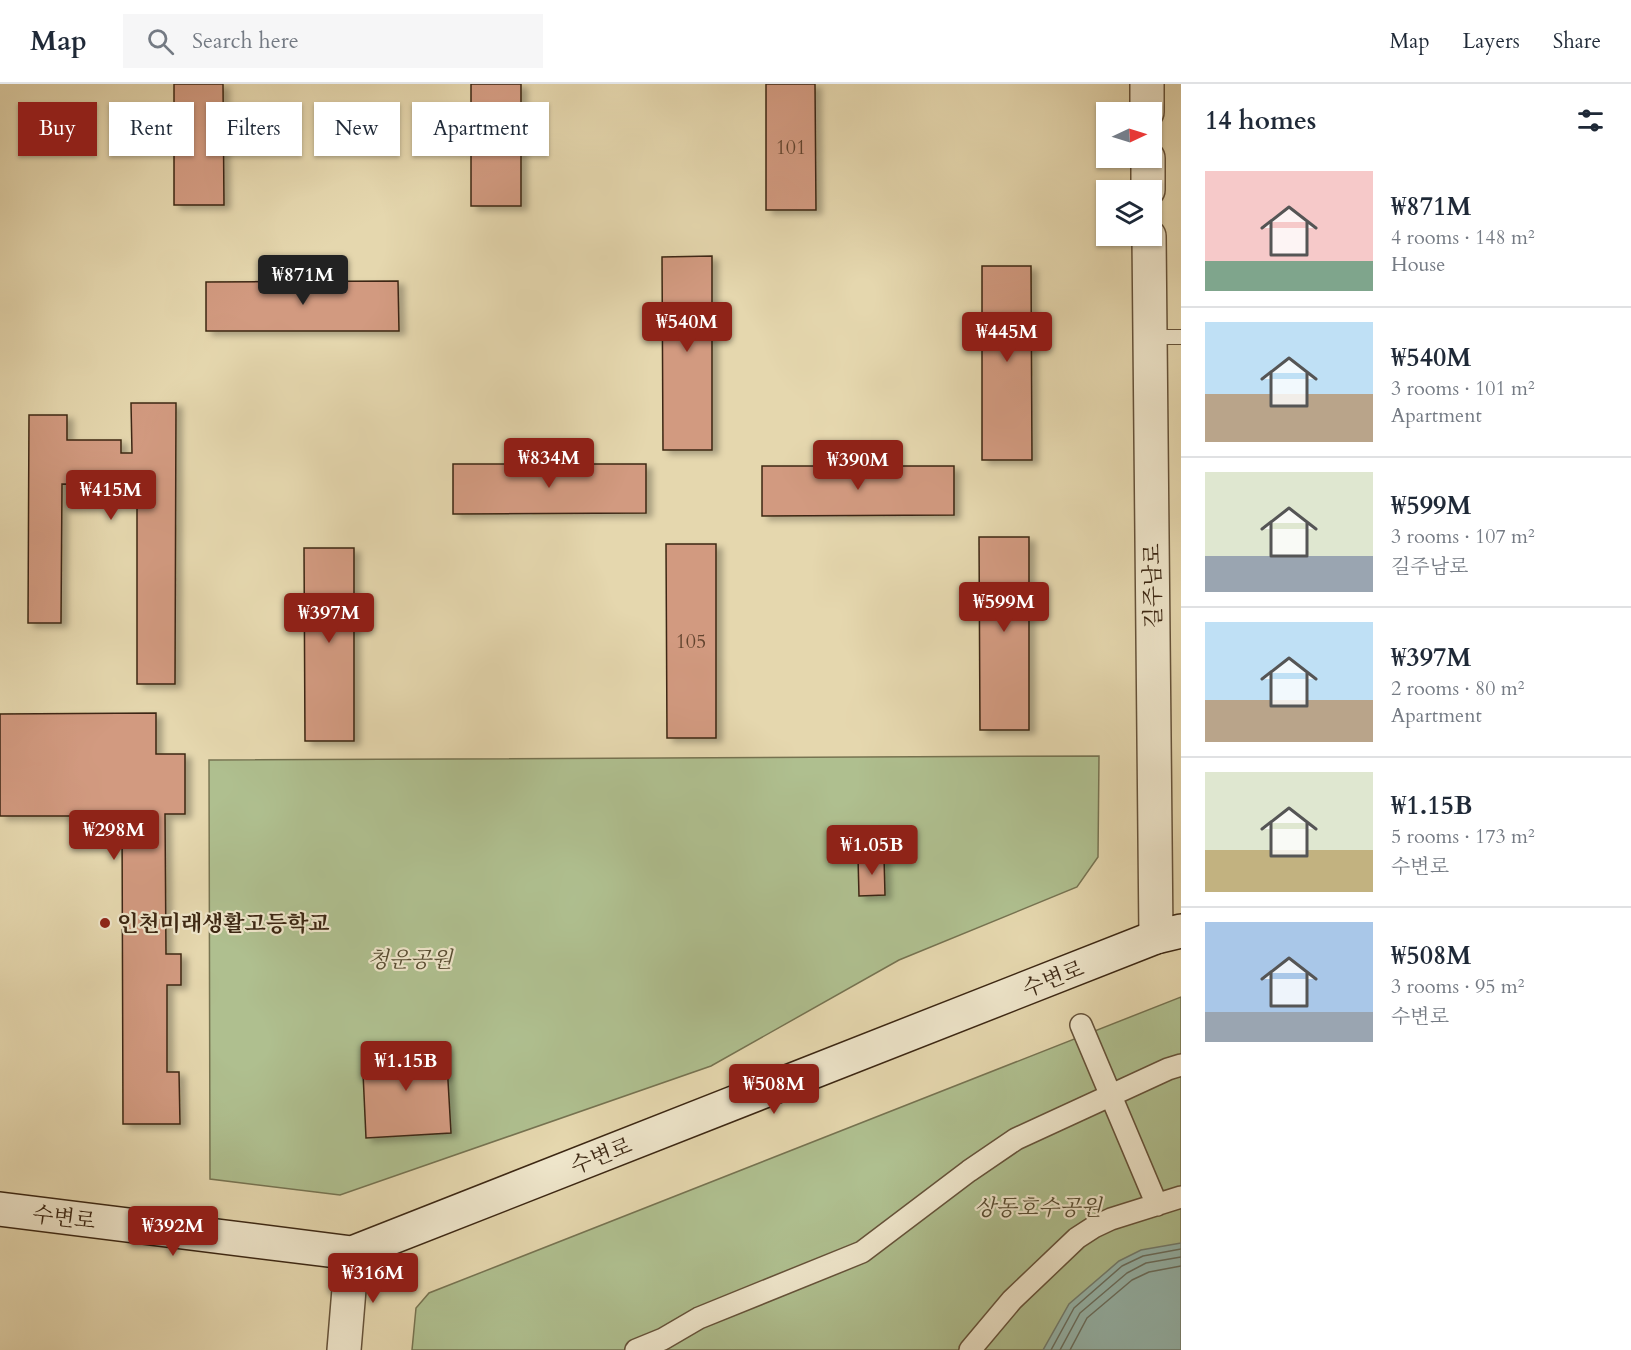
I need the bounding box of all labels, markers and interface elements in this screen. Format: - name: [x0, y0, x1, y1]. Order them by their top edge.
- search box: [123, 14, 543, 68]
- text: Map: [30, 22, 87, 60]
- icon: search: [144, 25, 177, 58]
- text: Search here: [192, 26, 299, 56]
- text: Map: [1390, 27, 1430, 56]
- text: Layers: [1463, 27, 1520, 56]
- text: Share: [1553, 27, 1601, 56]
- chip: Buy: [18, 102, 97, 156]
- chip: Rent: [109, 102, 194, 156]
- chip: Filters: [206, 102, 302, 156]
- chip: New: [314, 102, 400, 156]
- chip: Apartment: [412, 102, 549, 156]
- north arrow: [1096, 102, 1162, 168]
- map controls: [1096, 102, 1162, 246]
- text: 14 homes: [1205, 103, 1316, 138]
- icon: filters: [1574, 104, 1607, 137]
- house number: 101: [776, 134, 806, 161]
- button: layers: [1096, 180, 1162, 246]
- text: ₩871M: [1391, 189, 1472, 224]
- icon: home: [1253, 195, 1325, 267]
- text: 4 rooms · 148 m²: [1391, 224, 1535, 251]
- text: House: [1391, 251, 1445, 278]
- pin: ₩871M: [261, 255, 345, 306]
- text: ₩871M: [272, 261, 334, 288]
- pin: ₩540M: [645, 302, 729, 353]
- text: ₩540M: [656, 308, 718, 335]
- pin: ₩445M: [965, 312, 1049, 363]
- text: ₩445M: [976, 318, 1038, 345]
- text: ₩540M: [1391, 340, 1472, 375]
- icon: home: [1253, 346, 1325, 418]
- text: 3 rooms · 101 m²: [1391, 375, 1535, 402]
- text: Apartment: [1391, 402, 1482, 429]
- pin: ₩834M: [507, 438, 591, 489]
- pin: ₩390M: [816, 440, 900, 491]
- text: ₩834M: [518, 444, 580, 471]
- text: ₩390M: [827, 446, 889, 473]
- pin: ₩415M: [69, 470, 153, 521]
- text: ₩415M: [80, 476, 142, 503]
- text: ₩599M: [1391, 488, 1472, 523]
- icon: home: [1253, 496, 1325, 568]
- text: 3 rooms · 107 m²: [1391, 523, 1535, 550]
- street label: 길주남로: [1137, 543, 1169, 629]
- text: 길주남로: [1391, 553, 1468, 580]
- pin: ₩599M: [962, 582, 1046, 633]
- text: ₩599M: [973, 588, 1035, 615]
- pin: ₩397M: [287, 593, 371, 644]
- text: ₩397M: [298, 599, 360, 626]
- house number: 105: [676, 628, 706, 655]
- text: ₩397M: [1391, 640, 1472, 675]
- icon: home: [1253, 646, 1325, 718]
- text: 2 rooms · 80 m²: [1391, 675, 1524, 702]
- text: Apartment: [1391, 702, 1482, 729]
- text: ₩1.15B: [1391, 788, 1473, 823]
- icon: home: [1253, 796, 1325, 868]
- pin: ₩298M: [72, 810, 156, 861]
- text: ₩298M: [83, 816, 145, 843]
- text: 5 rooms · 173 m²: [1391, 823, 1535, 850]
- pin: ₩1.05B: [823, 825, 921, 876]
- text: ₩1.05B: [841, 831, 903, 858]
- text: 수변로: [1391, 853, 1449, 880]
- place label: 인천미래생활고등학교: [117, 909, 330, 939]
- marker: 인천미래생활고등학교: [98, 916, 112, 930]
- text: ₩508M: [1391, 938, 1472, 973]
- park label: 청운공원: [367, 945, 454, 975]
- icon: home: [1253, 946, 1325, 1018]
- street label: 수변로: [1018, 954, 1088, 1004]
- text: 3 rooms · 95 m²: [1391, 973, 1524, 1000]
- text: 수변로: [1391, 1003, 1449, 1030]
- pin: ₩1.15B: [357, 1041, 455, 1092]
- text: ₩1.15B: [375, 1047, 437, 1074]
- pin: ₩508M: [732, 1064, 816, 1115]
- text: ₩508M: [743, 1070, 805, 1097]
- street label: 수변로: [566, 1131, 636, 1181]
- park label: 상동호수공원: [974, 1193, 1104, 1223]
- street label: 수변로: [30, 1199, 97, 1237]
- pin: ₩392M: [131, 1206, 215, 1257]
- text: ₩392M: [142, 1212, 204, 1239]
- pin: ₩316M: [331, 1253, 415, 1304]
- text: ₩316M: [342, 1259, 404, 1286]

